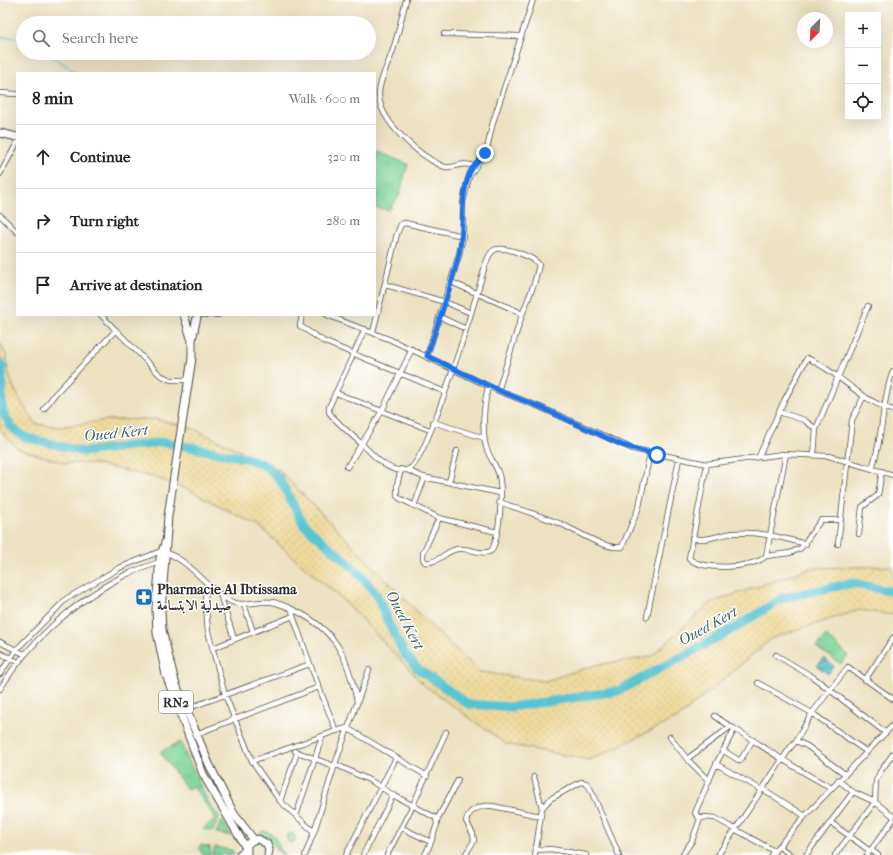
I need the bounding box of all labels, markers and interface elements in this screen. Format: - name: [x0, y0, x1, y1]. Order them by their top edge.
- north arrow: [797, 12, 833, 48]
- map controls: [845, 12, 881, 120]
- button: +: [845, 12, 881, 48]
- search box: [16, 16, 376, 60]
- icon: search: [30, 27, 52, 49]
- text: Search here: [62, 29, 138, 47]
- button: −: [845, 48, 881, 84]
- button: locate: [845, 84, 881, 120]
- text: 8 min: [32, 88, 73, 108]
- text: Walk · 600 m: [289, 91, 360, 106]
- route end: [476, 144, 494, 162]
- icon: ahead: [32, 146, 54, 168]
- text: Continue: [70, 148, 130, 166]
- text: 320 m: [327, 149, 360, 164]
- icon: right: [32, 210, 54, 232]
- text: Turn right: [70, 212, 139, 230]
- text: 280 m: [326, 213, 360, 228]
- icon: arrive: [32, 274, 54, 296]
- text: Arrive at destination: [70, 276, 202, 294]
- water label: Oued Kert: [83, 421, 150, 445]
- route start: [648, 446, 666, 464]
- place label: Pharmacie Al Ibtissama صيدلية الابتسامة: [157, 581, 297, 614]
- pharmacy icon: Pharmacie Al Ibtissama صيدلية الابتسامة: [134, 587, 154, 607]
- water label: Oued Kert: [382, 587, 429, 654]
- water label: Oued Kert: [675, 602, 742, 649]
- road number: RN2: [159, 691, 193, 713]

